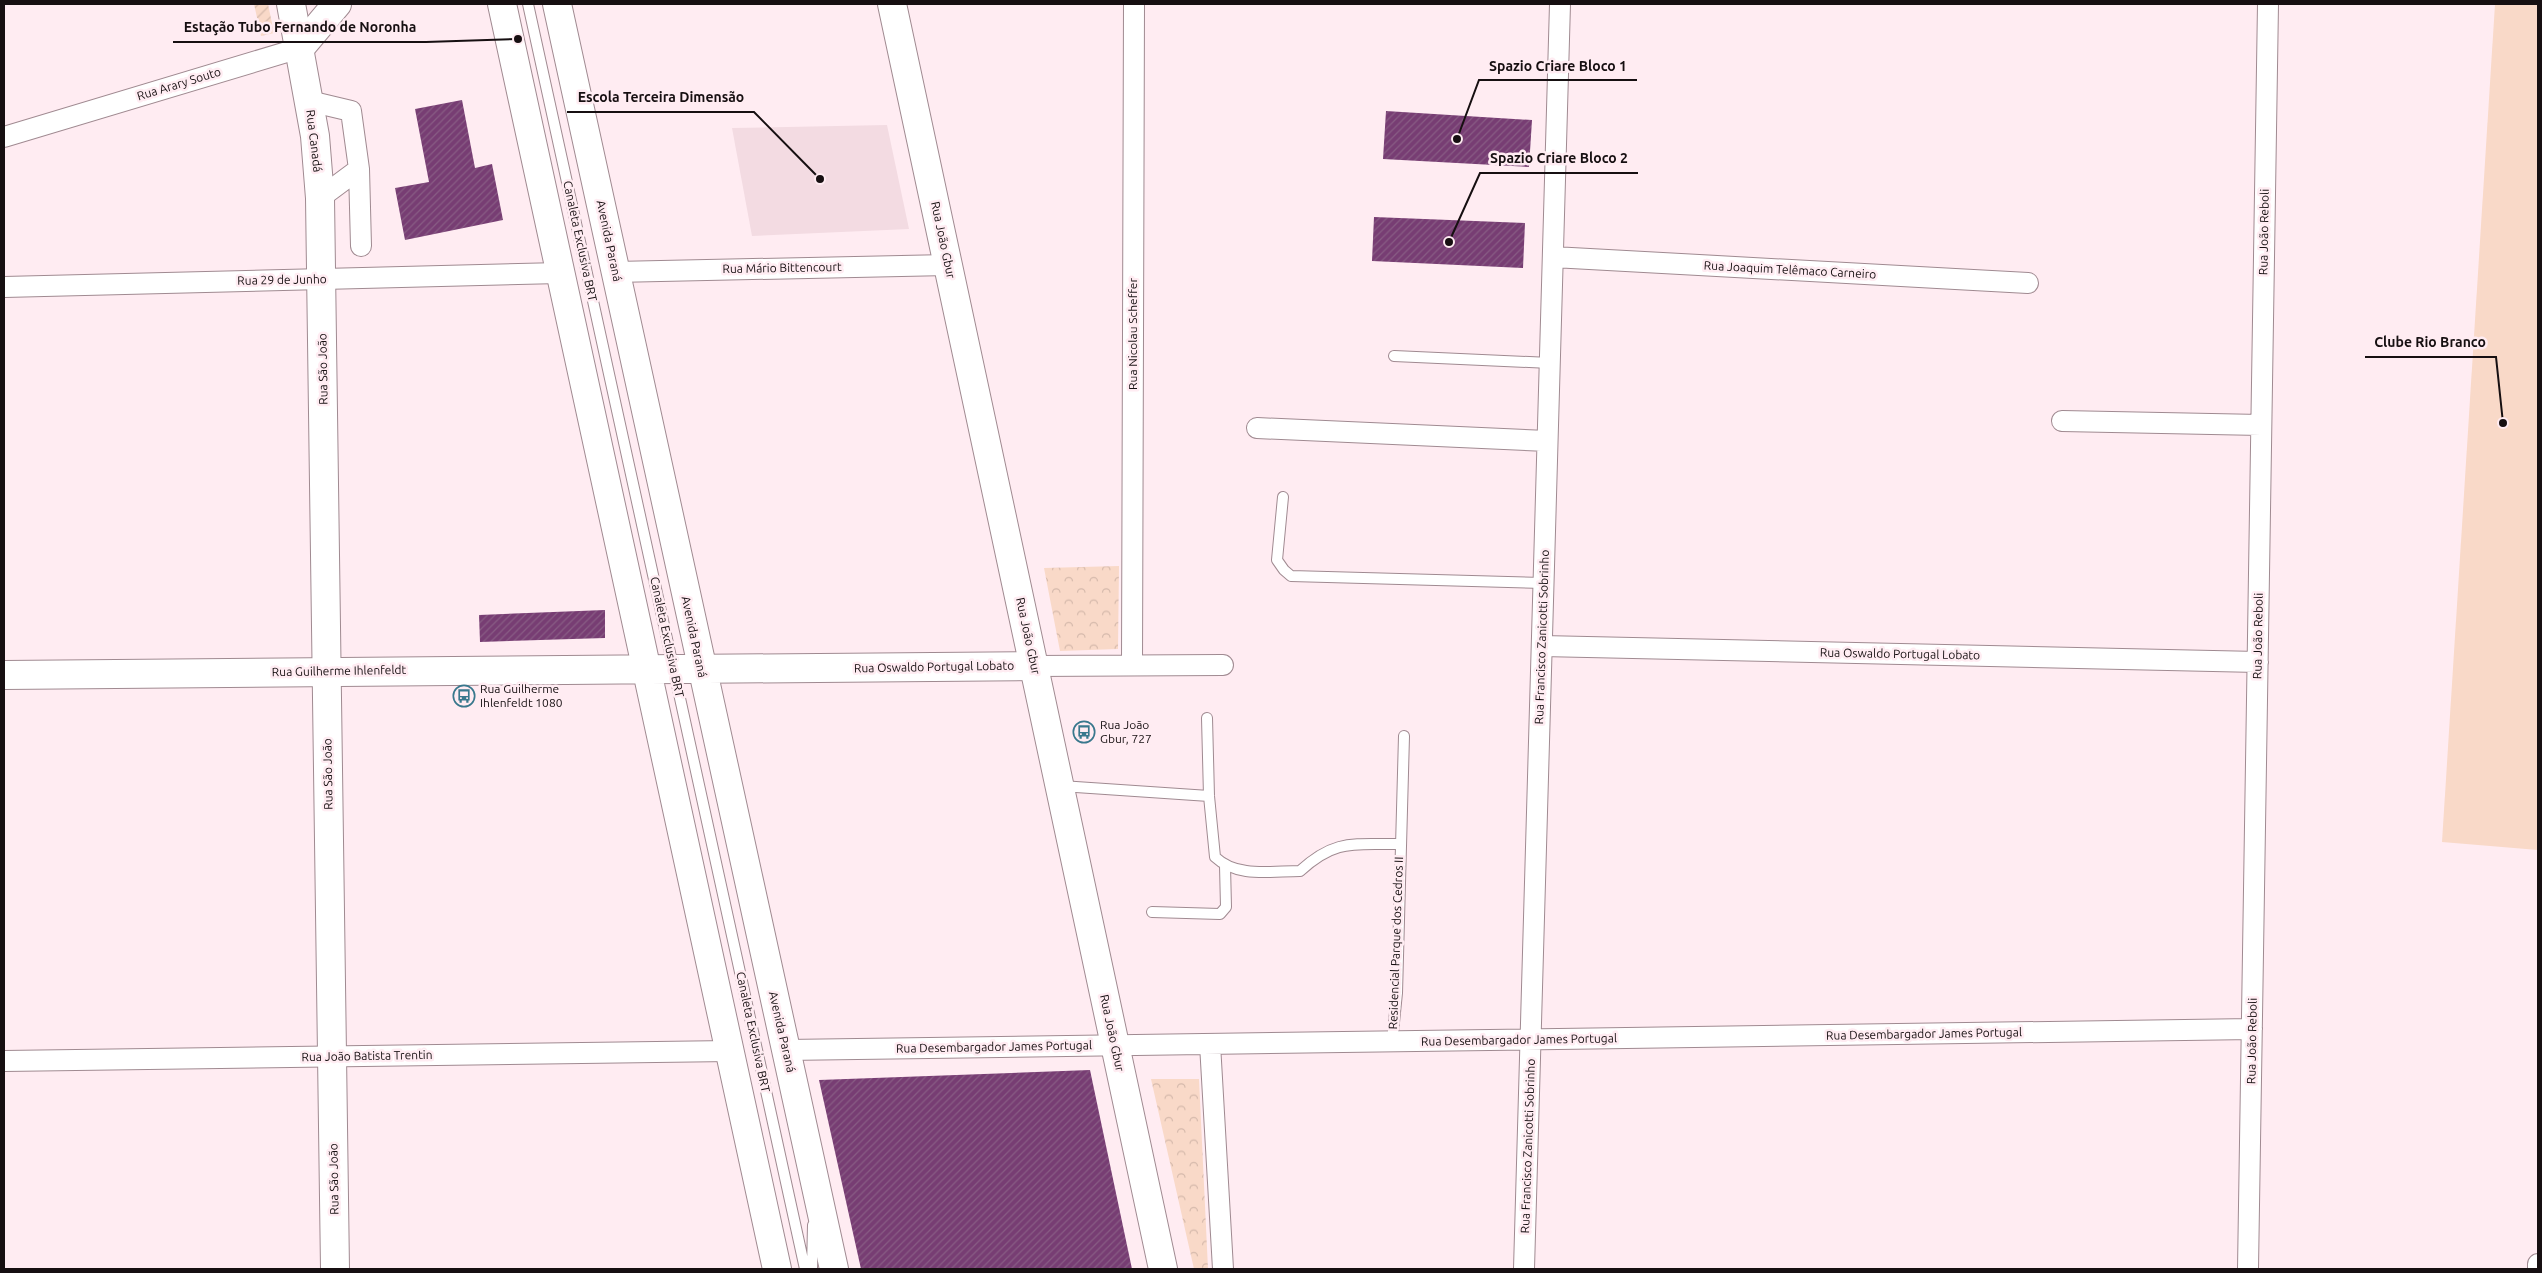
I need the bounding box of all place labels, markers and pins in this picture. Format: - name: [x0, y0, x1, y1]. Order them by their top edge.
- callout: Estação Tubo Fernando de Noronha: [173, 13, 426, 42]
- callout: Spazio Criare Bloco 1: [1479, 51, 1637, 80]
- callout: Escola Terceira Dimensão: [567, 83, 754, 112]
- callout: Spazio Criare Bloco 2: [1480, 144, 1638, 173]
- callout: Clube Rio Branco: [2365, 328, 2496, 357]
- place label: Rua Guilherme Ihlenfeldt 1080: [480, 682, 563, 709]
- bus stop icon: Rua Guilherme Ihlenfeldt 1080: [452, 684, 476, 708]
- place label: Rua João Gbur, 727: [1100, 718, 1152, 745]
- bus stop icon: Rua João Gbur, 727: [1072, 720, 1096, 744]

